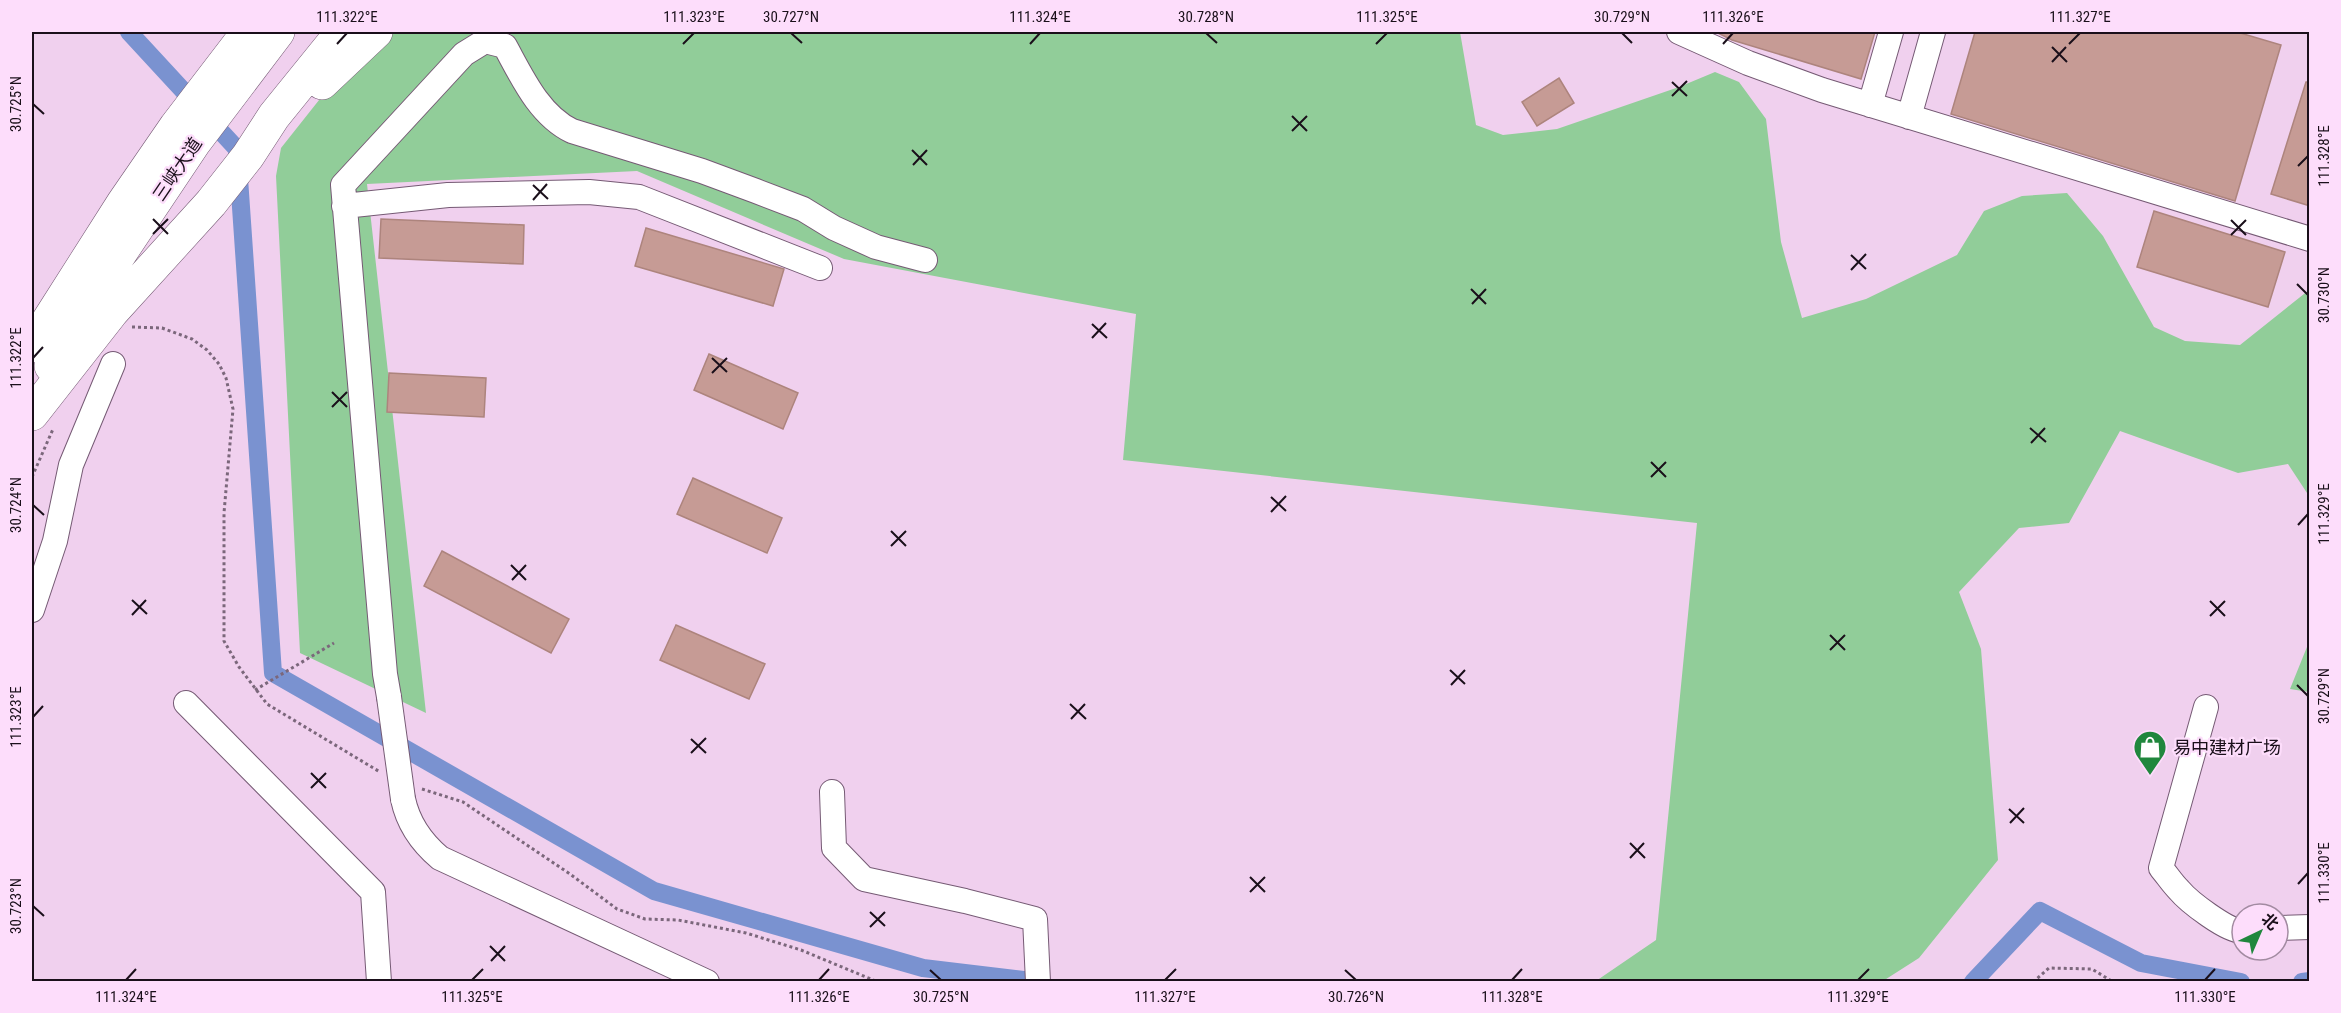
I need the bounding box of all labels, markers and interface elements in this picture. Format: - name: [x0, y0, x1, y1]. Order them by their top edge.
- text: 111.322°E: [316, 8, 378, 26]
- text: 111.323°E: [663, 8, 725, 26]
- text: 30.727°N: [763, 8, 819, 26]
- text: 111.324°E: [1009, 8, 1071, 26]
- text: 30.728°N: [1178, 8, 1234, 26]
- text: 111.325°E: [1356, 8, 1418, 26]
- text: 30.729°N: [1594, 8, 1650, 26]
- text: 111.326°E: [1702, 8, 1764, 26]
- text: 111.327°E: [2049, 8, 2111, 26]
- text: 30.725°N: [7, 76, 25, 132]
- text: 111.328°E: [2315, 125, 2333, 187]
- street label: 三峡大道: [148, 133, 206, 205]
- text: 30.730°N: [2315, 267, 2333, 323]
- text: 111.322°E: [7, 327, 25, 389]
- text: 30.724°N: [7, 477, 25, 533]
- text: 111.329°E: [2315, 483, 2333, 545]
- text: 30.729°N: [2315, 668, 2333, 724]
- text: 111.323°E: [7, 686, 25, 748]
- shop icon: 易中建材广场: [2132, 729, 2168, 776]
- place label: 易中建材广场: [2173, 737, 2281, 758]
- text: 111.330°E: [2315, 842, 2333, 904]
- text: 30.723°N: [7, 878, 25, 934]
- north arrow: [2230, 902, 2290, 962]
- text: 北: [2258, 909, 2282, 934]
- text: 111.324°E: [95, 988, 157, 1006]
- text: 111.325°E: [441, 988, 503, 1006]
- text: 111.326°E: [788, 988, 850, 1006]
- text: 30.725°N: [913, 988, 969, 1006]
- text: 111.327°E: [1134, 988, 1196, 1006]
- text: 30.726°N: [1328, 988, 1384, 1006]
- text: 111.328°E: [1481, 988, 1543, 1006]
- text: 111.329°E: [1827, 988, 1889, 1006]
- text: 111.330°E: [2174, 988, 2236, 1006]

